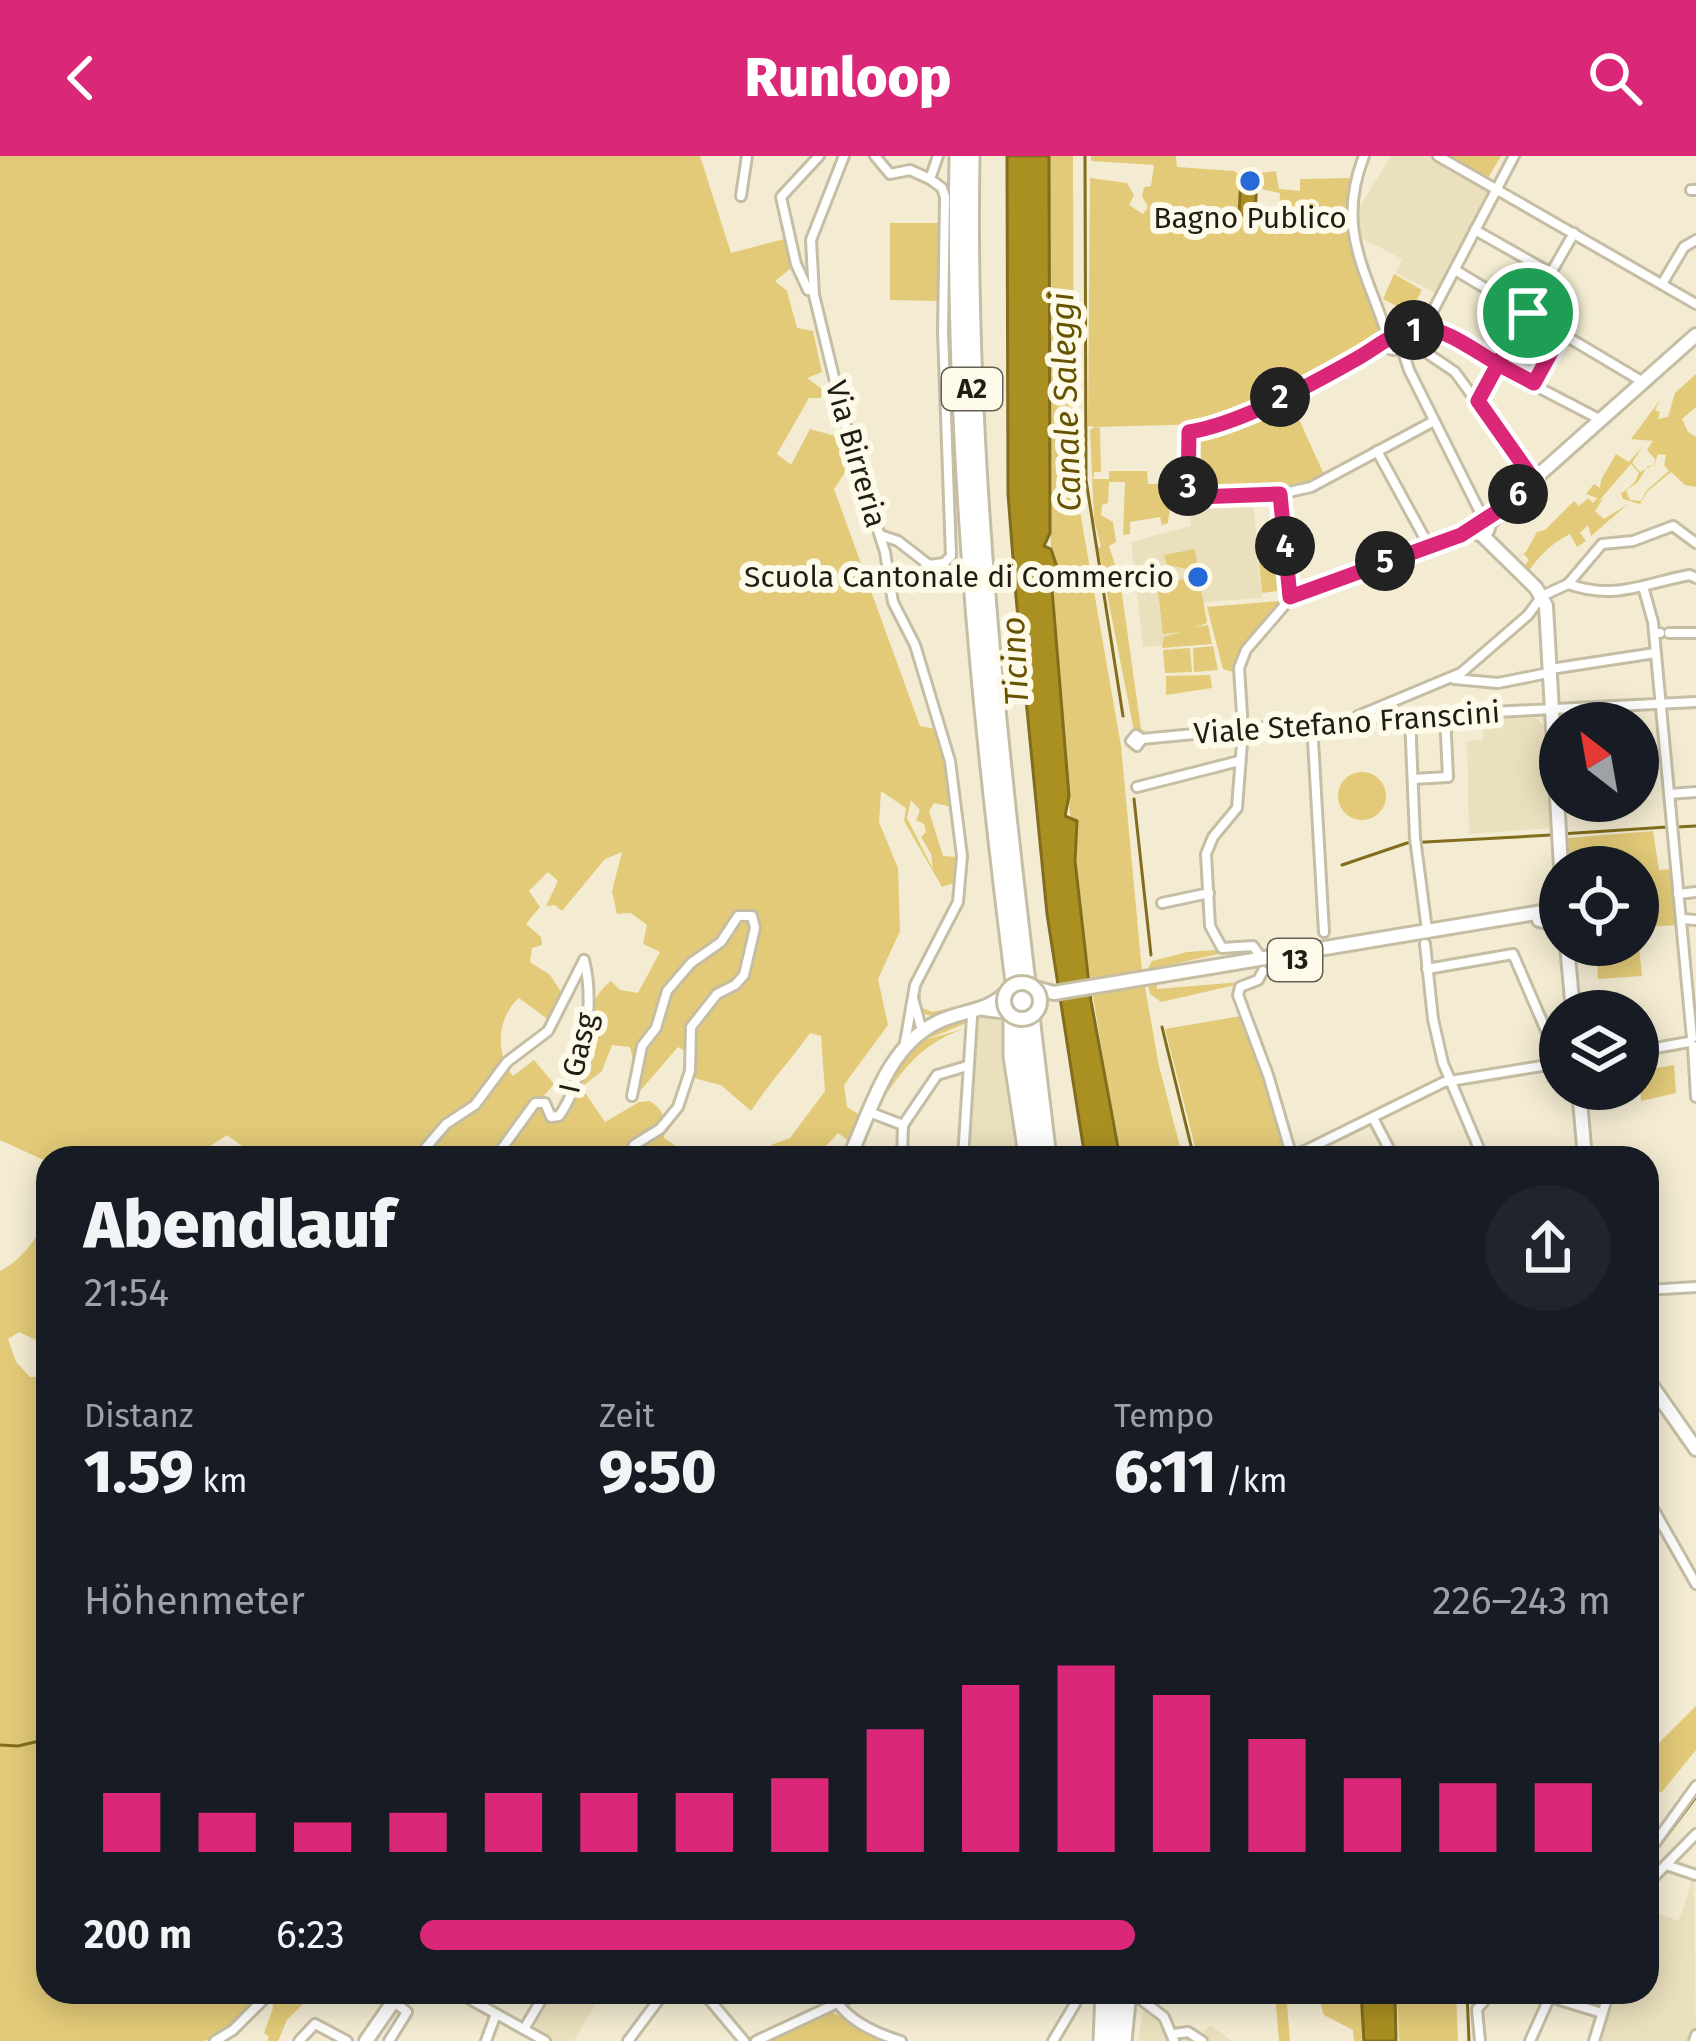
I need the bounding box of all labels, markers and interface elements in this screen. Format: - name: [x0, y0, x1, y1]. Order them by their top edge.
- icon: back: [48, 45, 114, 111]
- icon: search: [1582, 45, 1648, 111]
- text: Runloop: [745, 46, 951, 110]
- marker: Bagno Publico: [1237, 168, 1263, 194]
- place label: Bagno Publico: [1153, 200, 1347, 236]
- pin: [1477, 262, 1579, 364]
- icon: arrive: [1495, 280, 1561, 346]
- water label: Canale Saleggi: [1042, 292, 1090, 512]
- pin: 1: [1384, 300, 1444, 360]
- text: 1: [1406, 310, 1422, 350]
- pin: 2: [1250, 367, 1310, 427]
- road number: A2: [942, 368, 1002, 410]
- street label: Via Birreria: [818, 376, 894, 532]
- text: 2: [1271, 377, 1289, 417]
- pin: 3: [1158, 456, 1218, 516]
- pin: 6: [1488, 464, 1548, 524]
- text: 3: [1179, 466, 1197, 506]
- text: 6: [1509, 474, 1527, 514]
- pin: 4: [1255, 516, 1315, 576]
- text: 4: [1276, 526, 1294, 566]
- pin: 5: [1355, 531, 1415, 591]
- text: 5: [1376, 541, 1394, 581]
- place label: Scuola Cantonale di Commercio: [744, 559, 1174, 595]
- marker: Scuola Cantonale di Commercio: [1185, 564, 1211, 590]
- water label: Ticino: [993, 615, 1037, 706]
- street label: Viale Stefano Franscini: [1193, 694, 1501, 752]
- north arrow: [1539, 702, 1659, 822]
- map controls: [1539, 702, 1659, 1110]
- button: locate: [1539, 846, 1659, 966]
- road number: 13: [1268, 939, 1322, 981]
- button: layers: [1539, 990, 1659, 1110]
- street label: I Gasg: [551, 1009, 605, 1097]
- text: Abendlauf: [84, 1185, 394, 1264]
- button: share: [1485, 1185, 1611, 1311]
- text: 21:54: [84, 1270, 169, 1316]
- text: Distanz: [84, 1396, 193, 1436]
- text: Zeit: [599, 1396, 655, 1436]
- text: Tempo: [1114, 1396, 1214, 1436]
- text: 1.59: [84, 1436, 194, 1508]
- text: 9:50: [599, 1436, 717, 1508]
- text: 6:11: [1114, 1436, 1216, 1508]
- text: km: [194, 1461, 247, 1501]
- text: /km: [1216, 1461, 1288, 1501]
- text: Höhenmeter: [84, 1578, 305, 1624]
- text: 226–243 m: [1432, 1578, 1611, 1624]
- text: 200 m: [84, 1912, 192, 1958]
- text: 6:23: [276, 1912, 345, 1958]

